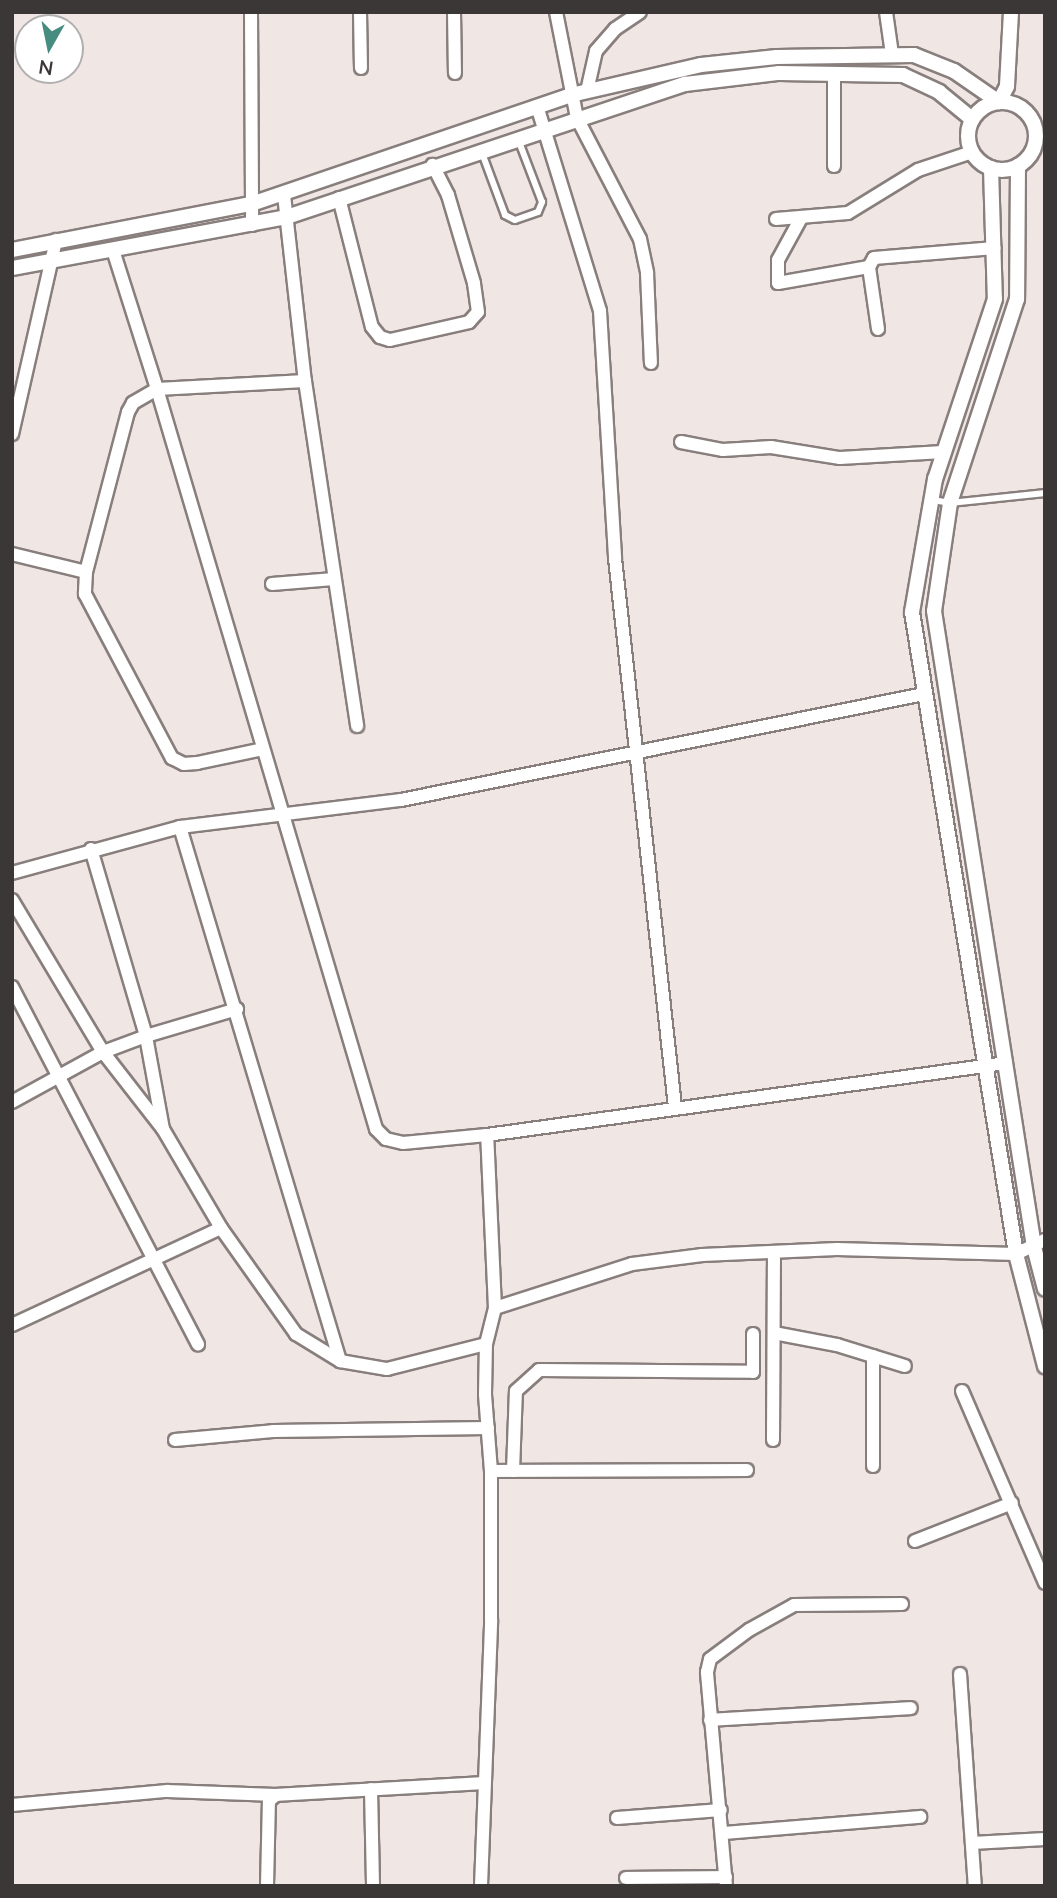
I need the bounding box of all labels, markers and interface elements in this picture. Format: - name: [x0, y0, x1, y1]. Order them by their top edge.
- north arrow: [14, 14, 84, 84]
- text: N: [37, 56, 55, 81]

